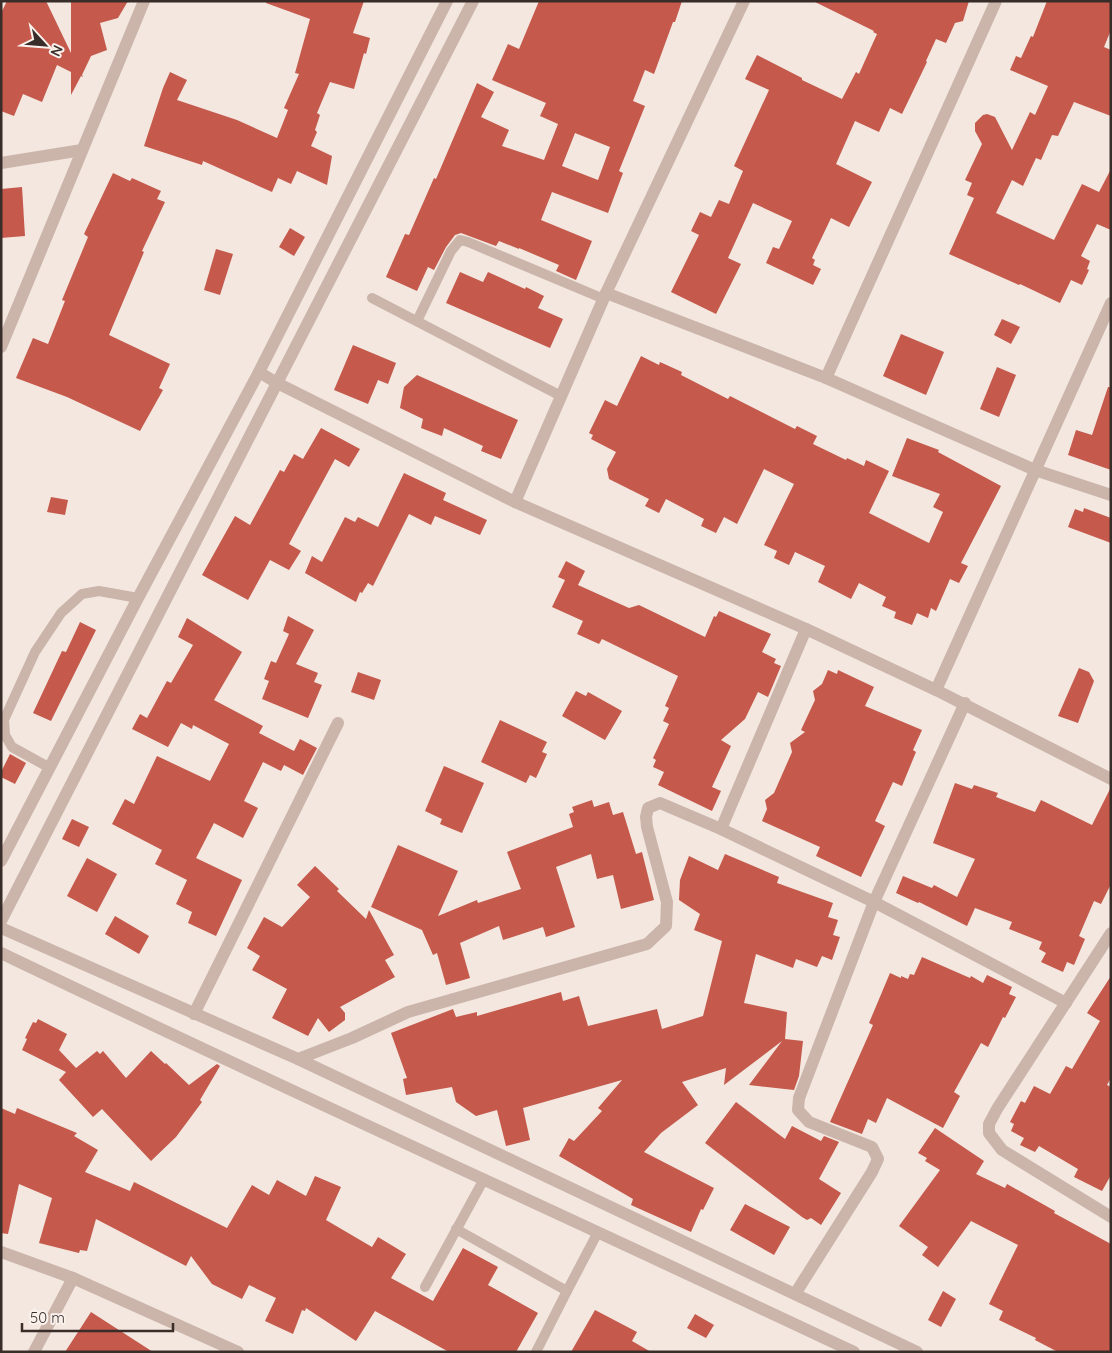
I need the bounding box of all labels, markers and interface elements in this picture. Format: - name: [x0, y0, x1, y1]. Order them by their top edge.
- north arrow: [20, 20, 70, 70]
- text: N: [46, 42, 67, 59]
- scale bar: [22, 1300, 174, 1332]
- text: 50 m: [30, 1308, 65, 1327]

